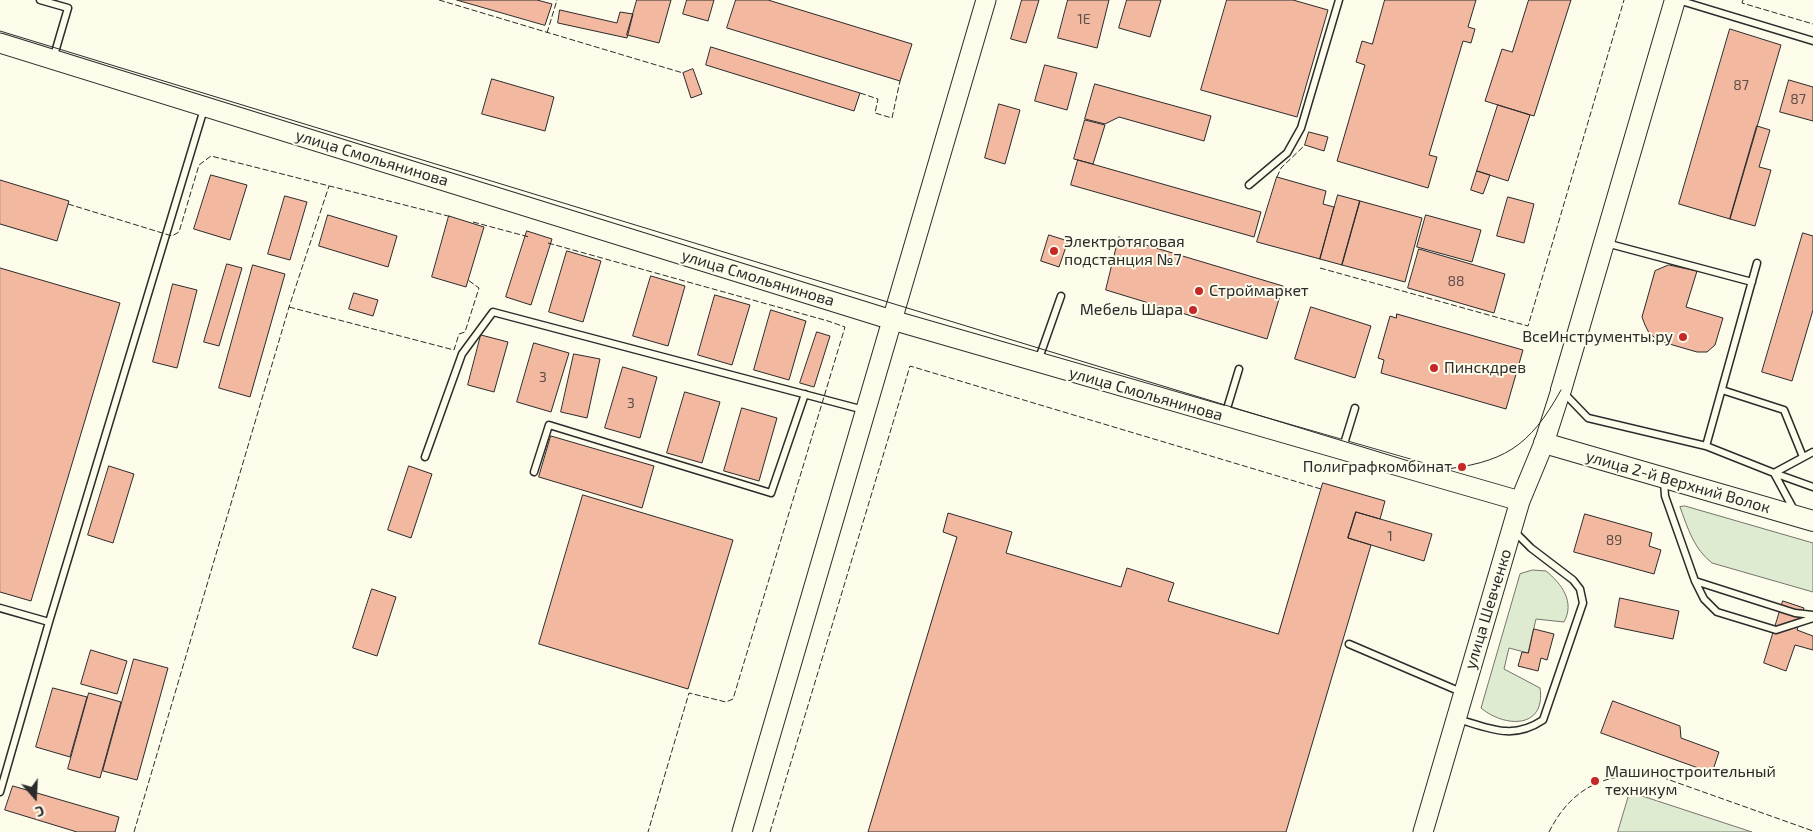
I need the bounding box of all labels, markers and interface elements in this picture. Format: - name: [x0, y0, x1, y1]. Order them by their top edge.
- house number: 1Е: [1077, 11, 1091, 27]
- house number: 87: [1733, 77, 1749, 93]
- house number: 87: [1790, 91, 1806, 107]
- street label: улица Смольянинова: [293, 126, 451, 190]
- place label: Электротяговая подстанция №7: [1064, 232, 1185, 270]
- marker: Электротяговая подстанция №7: [1048, 245, 1060, 257]
- street label: улица Смольянинова: [679, 246, 837, 310]
- house number: 88: [1448, 273, 1464, 289]
- place label: Строймаркет: [1209, 281, 1309, 301]
- marker: Строймаркет: [1193, 285, 1205, 297]
- place label: Мебель Шара: [1080, 300, 1183, 320]
- marker: Мебель Шара: [1187, 304, 1199, 316]
- place label: ВсеИнструменты.ру: [1522, 327, 1673, 347]
- marker: ВсеИнструменты.ру: [1677, 331, 1689, 343]
- place label: Пинскдрев: [1444, 358, 1526, 378]
- marker: Пинскдрев: [1428, 362, 1440, 374]
- street label: улица Смольянинова: [1067, 363, 1225, 425]
- house number: 3: [539, 369, 547, 385]
- house number: 3: [627, 395, 635, 411]
- street label: улица 2-й Верхний Волок: [1584, 446, 1772, 518]
- place label: Полиграфкомбинат: [1303, 457, 1452, 477]
- marker: Полиграфкомбинат: [1456, 461, 1468, 473]
- house number: 1: [1387, 528, 1393, 544]
- house number: 89: [1606, 532, 1622, 548]
- street label: улица Шевченко: [1461, 547, 1515, 671]
- place label: Машиностроительный техникум: [1605, 762, 1776, 800]
- north arrow: [10, 772, 60, 822]
- marker: Машиностроительный техникум: [1589, 775, 1601, 787]
- text: С: [33, 802, 47, 821]

